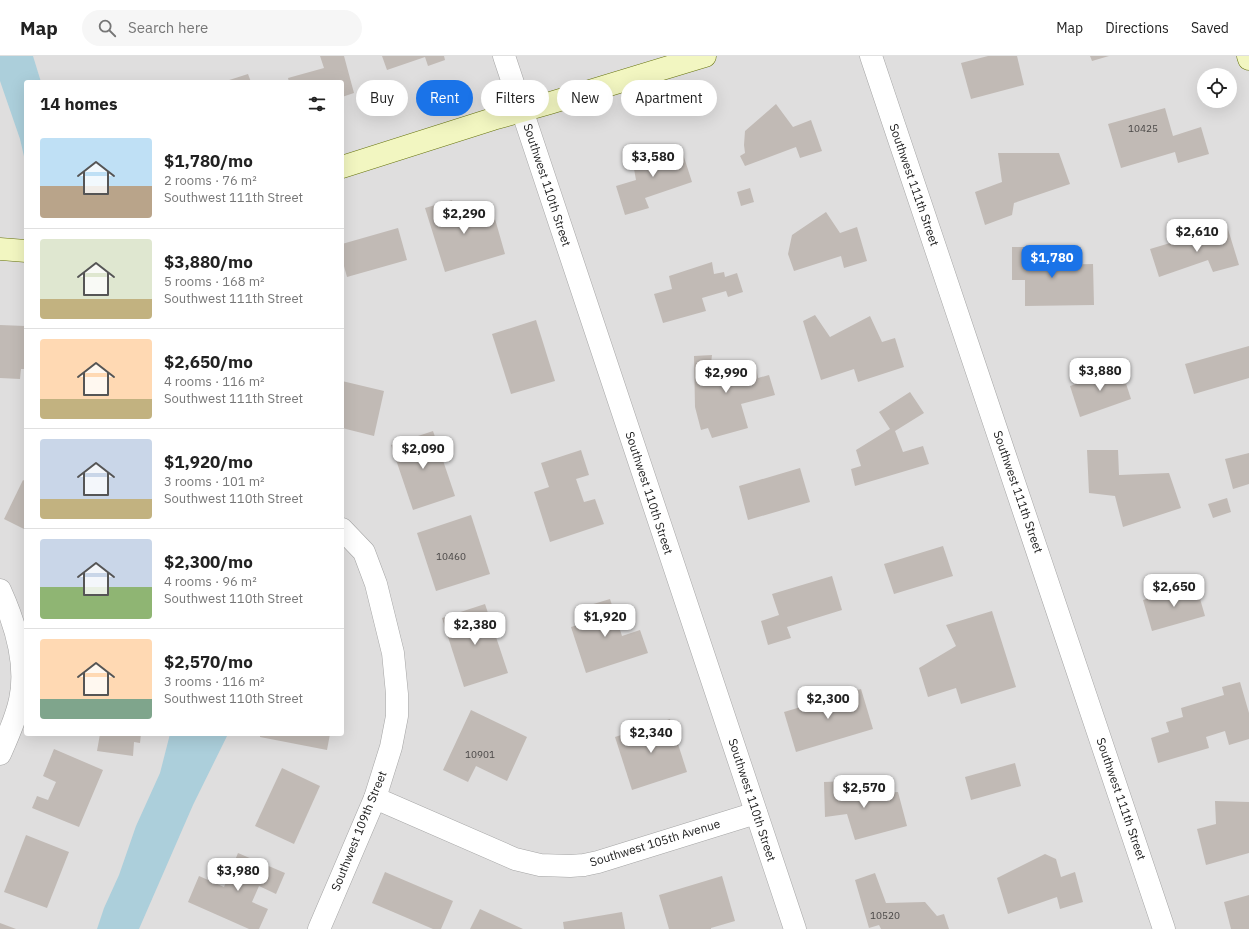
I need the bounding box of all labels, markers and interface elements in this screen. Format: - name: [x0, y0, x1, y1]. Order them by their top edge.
- search box: [82, 10, 362, 46]
- text: Map: [20, 16, 58, 40]
- icon: search: [96, 17, 118, 39]
- text: Search here: [128, 18, 208, 37]
- text: Map: [1056, 19, 1083, 37]
- text: Directions: [1105, 19, 1169, 37]
- text: Saved: [1191, 19, 1229, 37]
- map controls: [1197, 68, 1237, 108]
- button: locate: [1197, 68, 1237, 108]
- chip: Buy: [356, 80, 408, 116]
- chip: Rent: [416, 80, 473, 116]
- chip: Filters: [481, 80, 549, 116]
- chip: New: [557, 80, 613, 116]
- chip: Apartment: [621, 80, 717, 116]
- text: 14 homes: [40, 93, 117, 115]
- icon: filters: [306, 93, 328, 115]
- street label: Southwest 110th Street: [521, 121, 574, 248]
- street label: Southwest 111th Street: [886, 122, 942, 248]
- house number: 10425: [1128, 122, 1158, 135]
- pin: $3,580: [620, 144, 686, 178]
- text: $3,580: [631, 148, 675, 165]
- text: $1,780/mo: [164, 150, 253, 172]
- icon: home: [72, 154, 120, 202]
- text: 2 rooms · 76 m²: [164, 172, 257, 189]
- text: Southwest 111th Street: [164, 189, 303, 206]
- pin: $2,290: [431, 201, 497, 235]
- text: $2,290: [442, 205, 486, 222]
- pin: $2,610: [1164, 219, 1230, 253]
- text: $2,610: [1175, 223, 1219, 240]
- pin: $1,780: [1019, 245, 1085, 279]
- text: $1,780: [1030, 249, 1074, 266]
- text: $3,880/mo: [164, 251, 253, 273]
- icon: home: [72, 255, 120, 303]
- text: 5 rooms · 168 m²: [164, 273, 265, 290]
- text: Southwest 111th Street: [164, 290, 303, 307]
- text: $2,650/mo: [164, 351, 253, 373]
- icon: home: [72, 355, 120, 403]
- pin: $3,880: [1067, 358, 1133, 392]
- pin: $2,990: [693, 360, 759, 394]
- text: $3,880: [1078, 362, 1122, 379]
- text: $2,990: [704, 364, 748, 381]
- text: 4 rooms · 116 m²: [164, 373, 265, 390]
- text: Southwest 111th Street: [164, 390, 303, 407]
- street label: Southwest 110th Street: [623, 429, 676, 556]
- street label: Southwest 111th Street: [990, 429, 1046, 555]
- pin: $2,090: [390, 436, 456, 470]
- text: $2,090: [401, 440, 445, 457]
- text: $1,920/mo: [164, 451, 253, 473]
- icon: home: [72, 455, 120, 503]
- text: 3 rooms · 101 m²: [164, 473, 265, 490]
- text: Southwest 110th Street: [164, 490, 303, 507]
- house number: 10460: [436, 550, 466, 563]
- text: $2,300/mo: [164, 551, 253, 573]
- icon: home: [72, 555, 120, 603]
- text: 4 rooms · 96 m²: [164, 573, 257, 590]
- pin: $2,650: [1141, 574, 1207, 608]
- text: $2,650: [1152, 578, 1196, 595]
- text: Southwest 110th Street: [164, 590, 303, 607]
- pin: $1,920: [572, 604, 638, 638]
- text: $1,920: [583, 608, 627, 625]
- pin: $2,380: [442, 612, 508, 646]
- text: $2,380: [453, 616, 497, 633]
- text: $2,570/mo: [164, 651, 253, 673]
- icon: home: [72, 655, 120, 703]
- text: 3 rooms · 116 m²: [164, 673, 265, 690]
- pin: $2,300: [795, 686, 861, 720]
- text: Southwest 110th Street: [164, 690, 303, 707]
- text: $2,300: [806, 690, 850, 707]
- pin: $2,340: [618, 720, 684, 754]
- text: $2,340: [629, 724, 673, 741]
- street label: Southwest 110th Street: [726, 736, 779, 863]
- street label: Southwest 111th Street: [1093, 736, 1149, 862]
- house number: 10901: [465, 748, 495, 761]
- street label: Southwest 109th Street: [328, 768, 390, 893]
- pin: $2,570: [831, 775, 897, 809]
- text: $2,570: [842, 779, 886, 796]
- street label: Southwest 105th Avenue: [588, 815, 722, 870]
- pin: $3,980: [205, 858, 271, 892]
- text: $3,980: [216, 862, 260, 879]
- house number: 10520: [870, 909, 900, 922]

